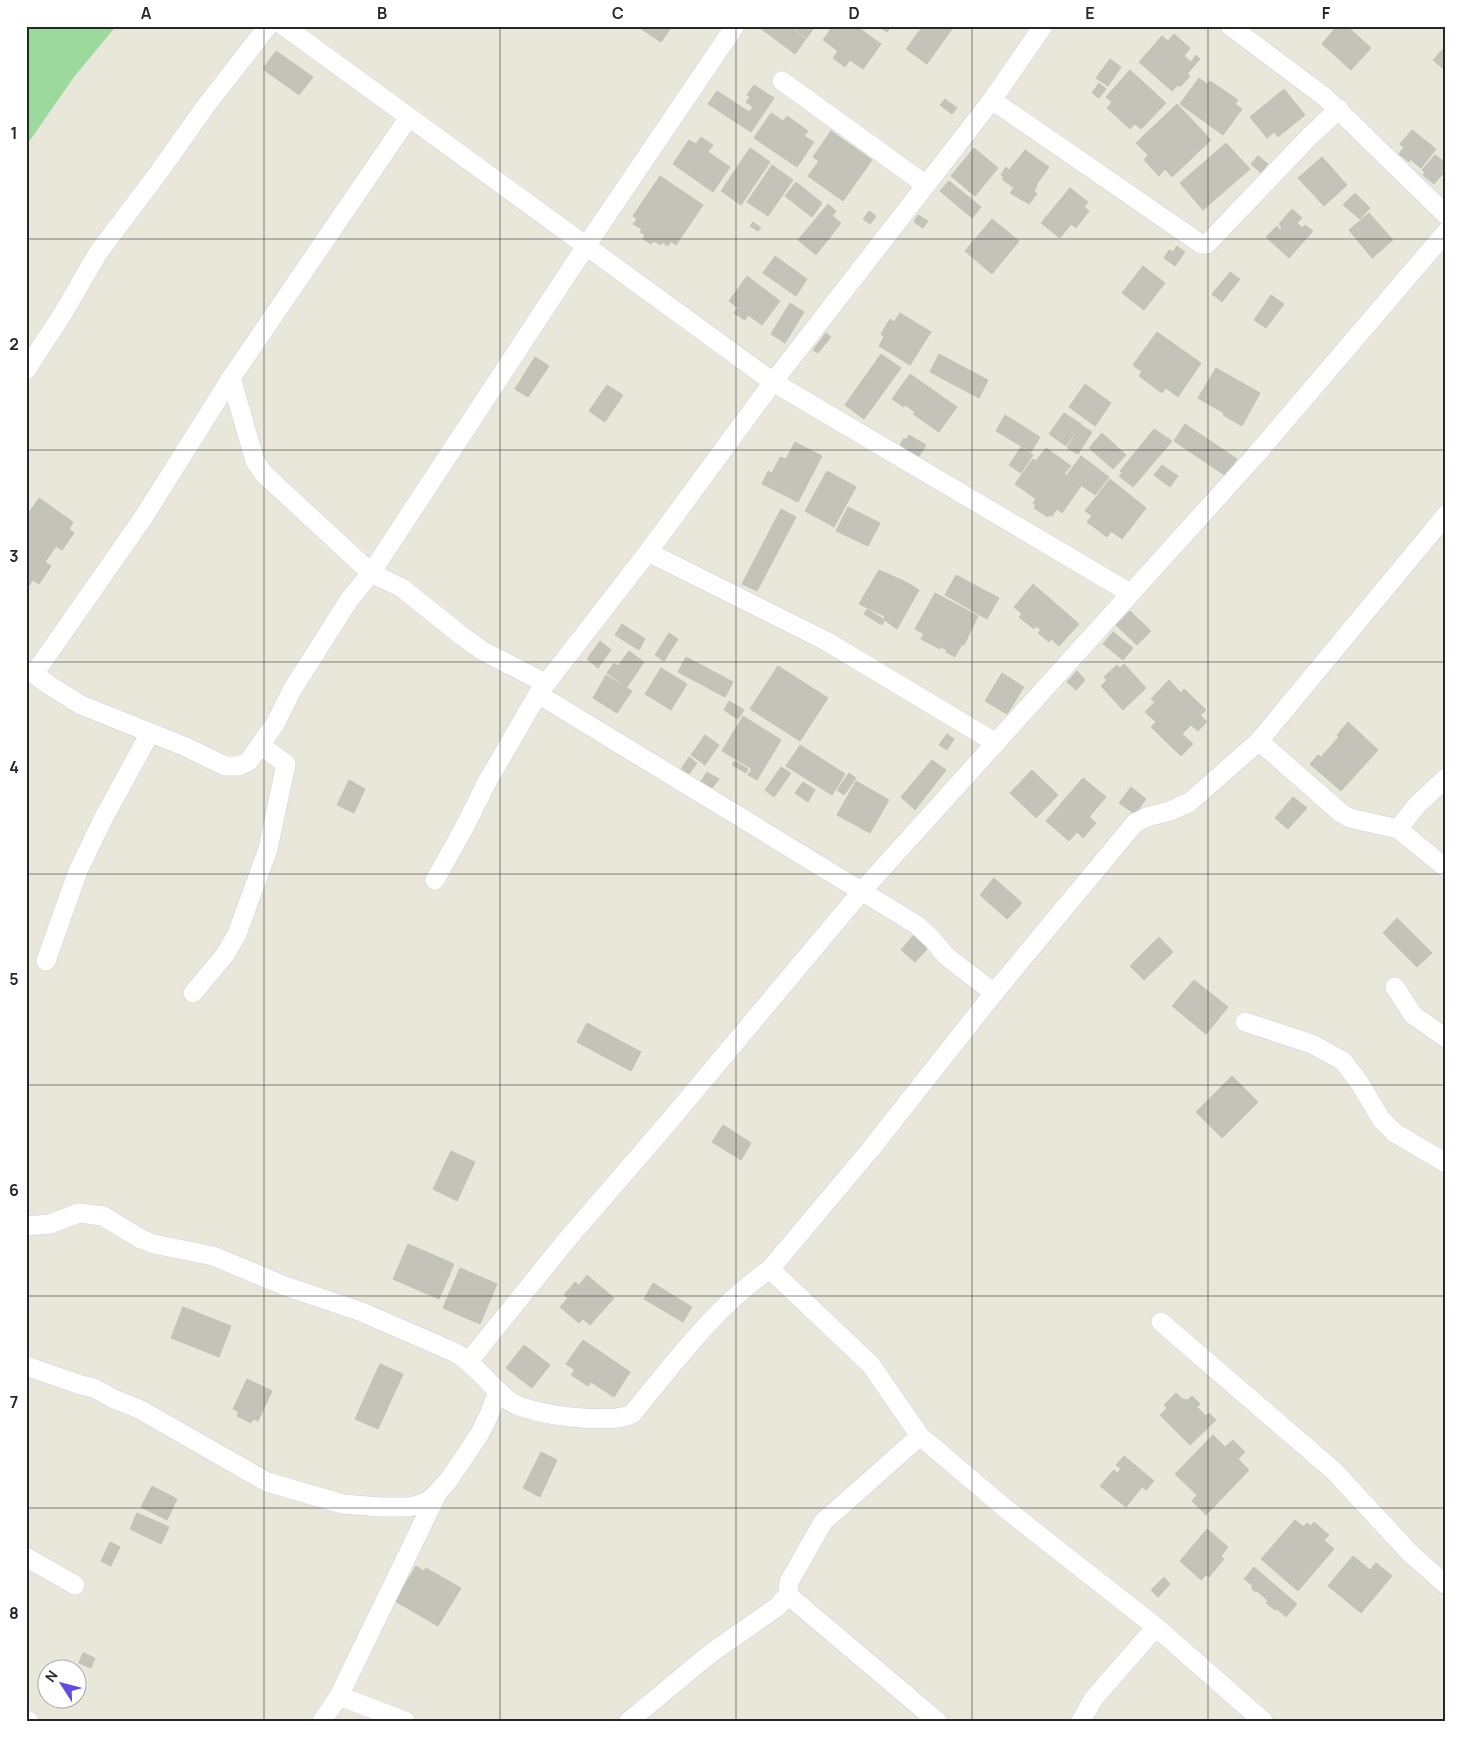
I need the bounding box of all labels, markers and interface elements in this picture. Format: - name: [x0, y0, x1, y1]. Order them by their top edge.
- text: A: [141, 2, 152, 24]
- text: B: [377, 2, 387, 24]
- text: C: [612, 2, 624, 24]
- text: D: [848, 2, 860, 24]
- text: E: [1085, 2, 1095, 24]
- text: F: [1322, 2, 1331, 24]
- text: 1: [10, 122, 18, 144]
- text: 2: [9, 333, 19, 355]
- text: 3: [9, 545, 19, 567]
- text: 4: [9, 756, 19, 778]
- text: 5: [9, 968, 19, 990]
- text: 6: [9, 1179, 19, 1201]
- text: 7: [10, 1391, 18, 1413]
- text: 8: [9, 1602, 19, 1624]
- north arrow: [38, 1660, 88, 1710]
- text: N: [40, 1666, 62, 1686]

